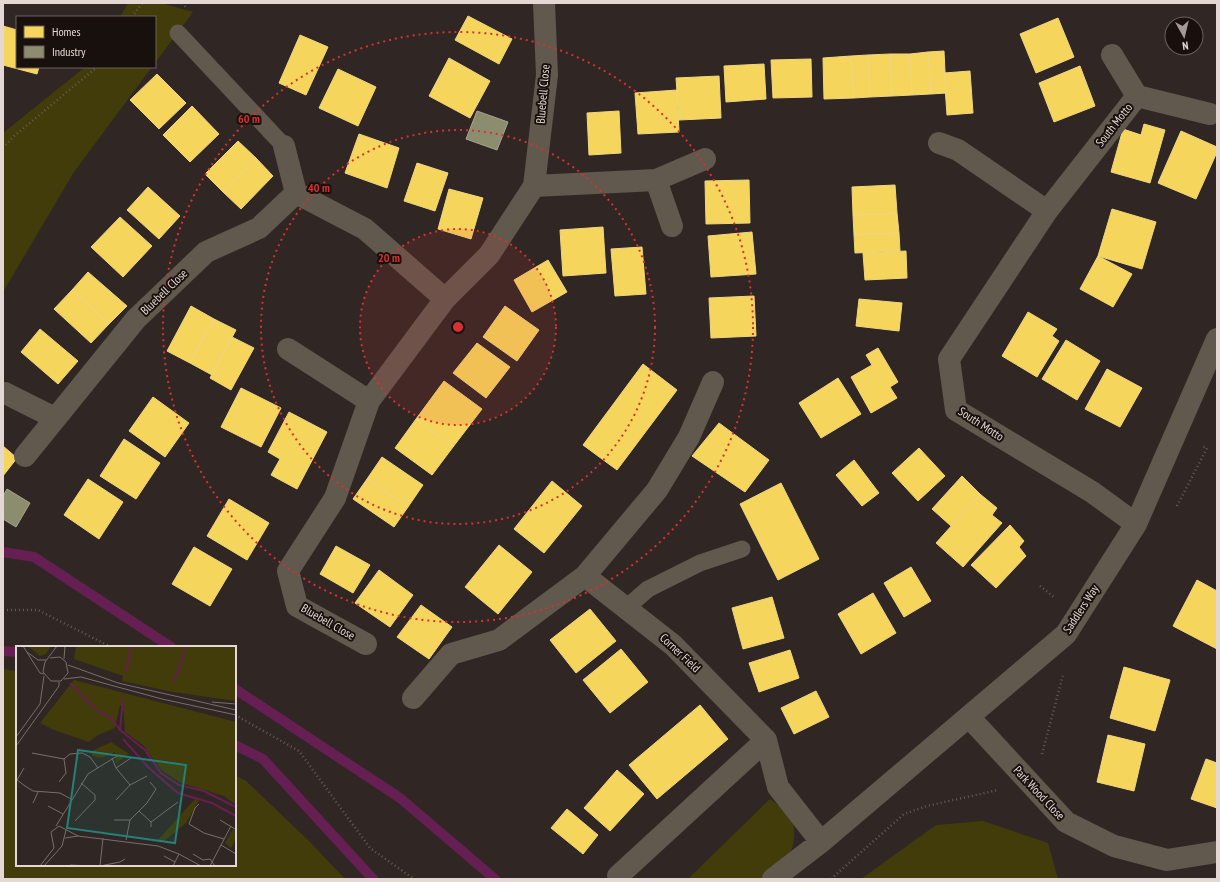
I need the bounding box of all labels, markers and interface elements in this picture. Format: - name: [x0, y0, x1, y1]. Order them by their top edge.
- legend: [16, 16, 156, 68]
- north arrow: [1164, 16, 1204, 56]
- text: Homes: [52, 24, 80, 39]
- text: N: [1181, 39, 1189, 53]
- text: Industry: [52, 44, 86, 59]
- street label: Bluebell Close: [532, 64, 553, 124]
- street label: South Motto: [1092, 100, 1135, 149]
- text: 60 m: [238, 111, 260, 126]
- text: 40 m: [308, 180, 330, 195]
- text: 20 m: [378, 250, 400, 265]
- street label: Bluebell Close: [137, 266, 190, 318]
- centre of rings: [451, 320, 465, 334]
- street label: South Motto: [956, 403, 1007, 444]
- street label: Saddlers Way: [1059, 581, 1102, 636]
- street label: Bluebell Close: [299, 600, 358, 643]
- street label: Corner Field: [657, 630, 704, 675]
- inset map: [16, 646, 236, 866]
- street label: Park Wood Close: [1011, 763, 1068, 823]

